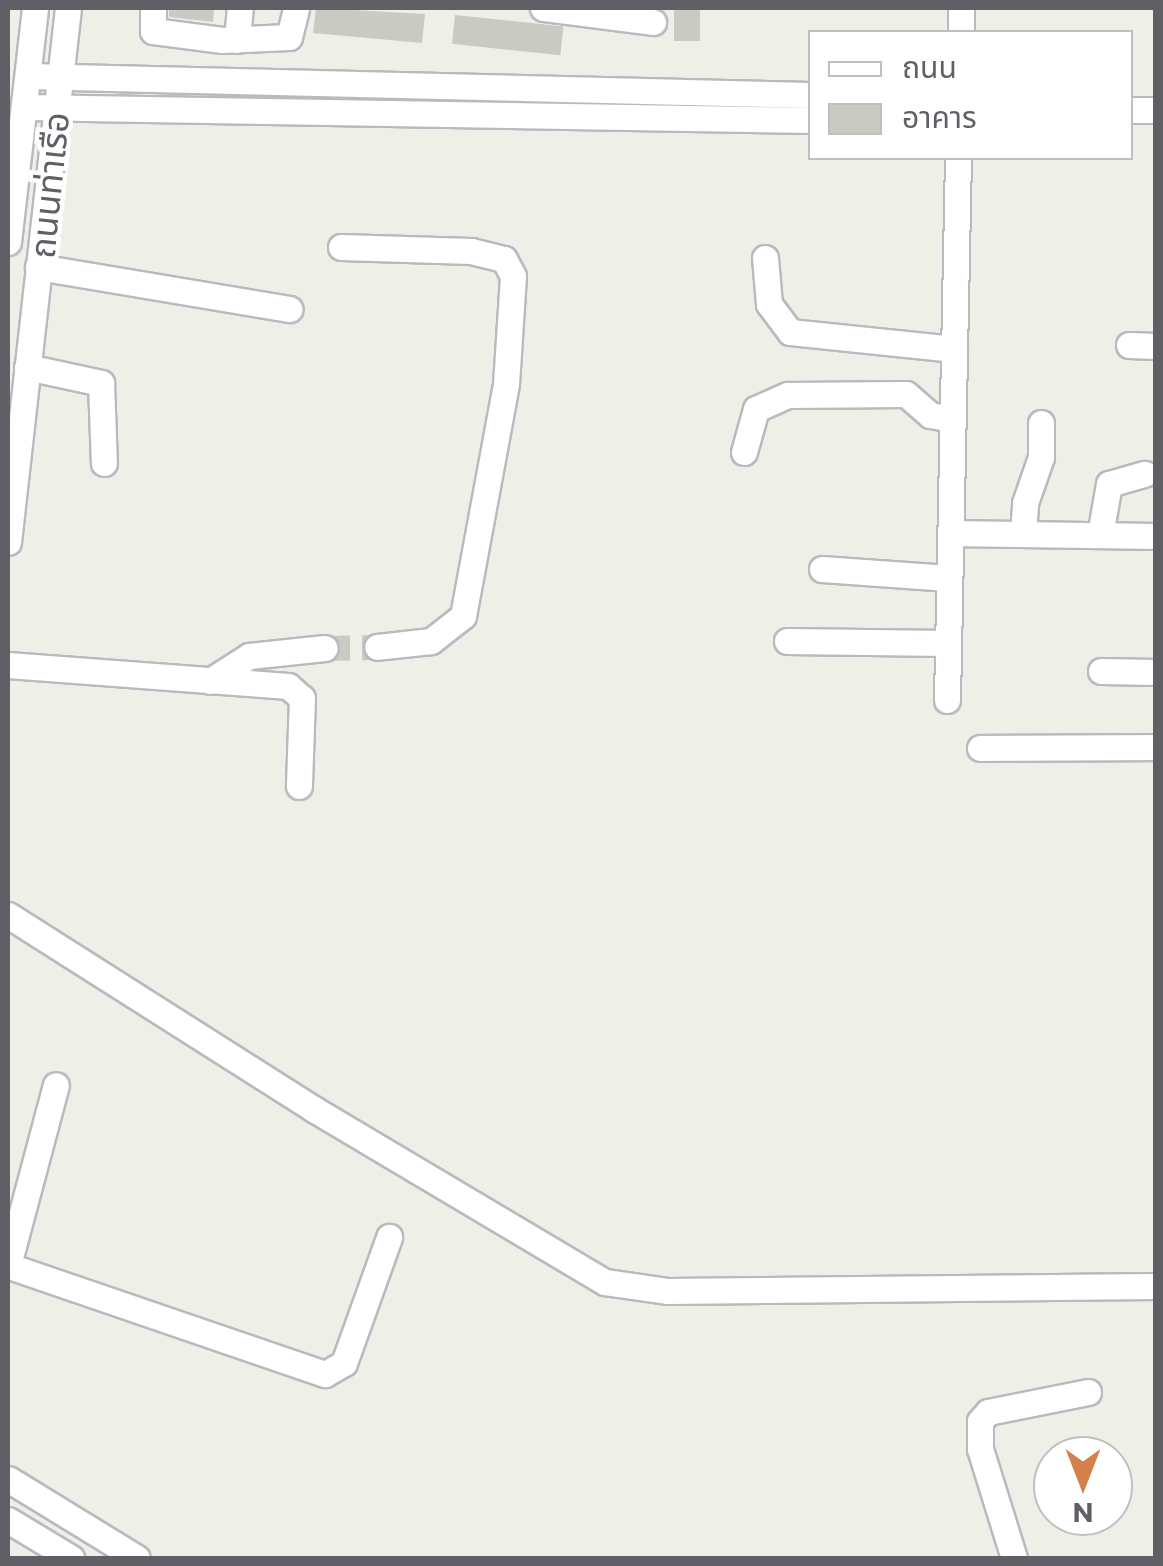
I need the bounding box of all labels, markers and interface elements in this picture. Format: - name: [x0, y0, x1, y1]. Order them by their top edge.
- legend: [808, 30, 1133, 160]
- text: ถนน: [902, 47, 957, 84]
- text: อาคาร: [902, 97, 977, 134]
- street label: ถนนท่าเรือ: [19, 110, 77, 260]
- north arrow: [1033, 1436, 1133, 1536]
- text: N: [1073, 1497, 1094, 1531]

